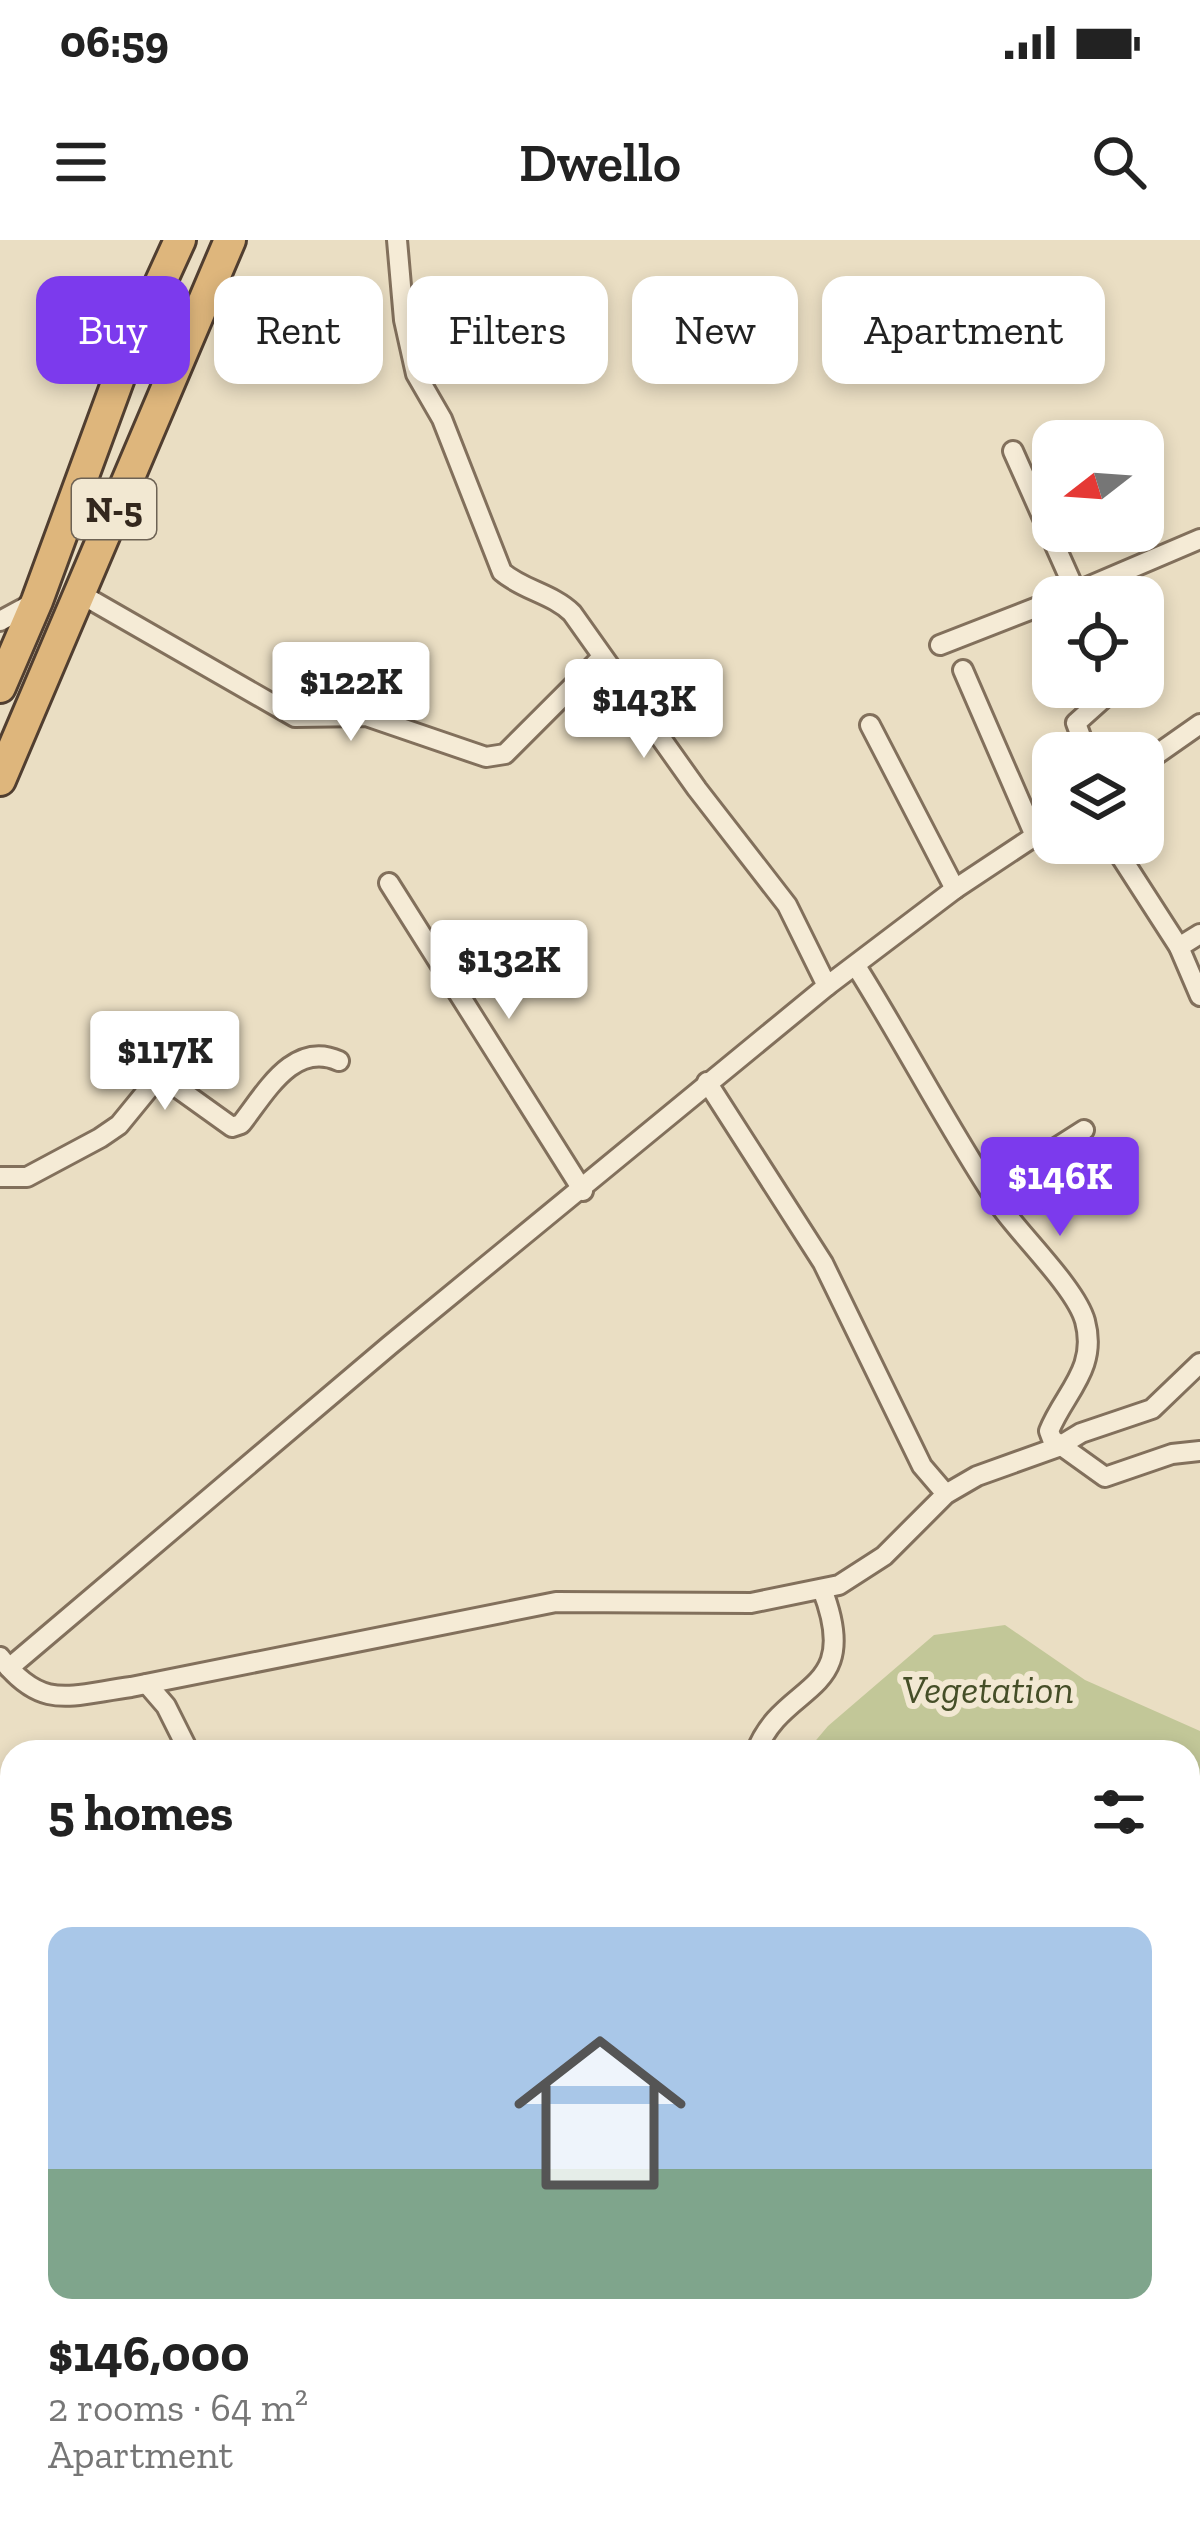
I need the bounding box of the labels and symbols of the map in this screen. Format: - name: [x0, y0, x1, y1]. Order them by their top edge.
- north arrow: [1032, 420, 1164, 552]
- road number: N-5: [72, 479, 156, 539]
- pin: $122K: [267, 642, 435, 744]
- pin: $143K: [560, 659, 728, 761]
- pin: $132K: [425, 920, 593, 1022]
- pin: $117K: [81, 1011, 249, 1113]
- pin: $146K: [976, 1137, 1144, 1239]
- park label: Vegetation: [902, 1666, 1074, 1713]

